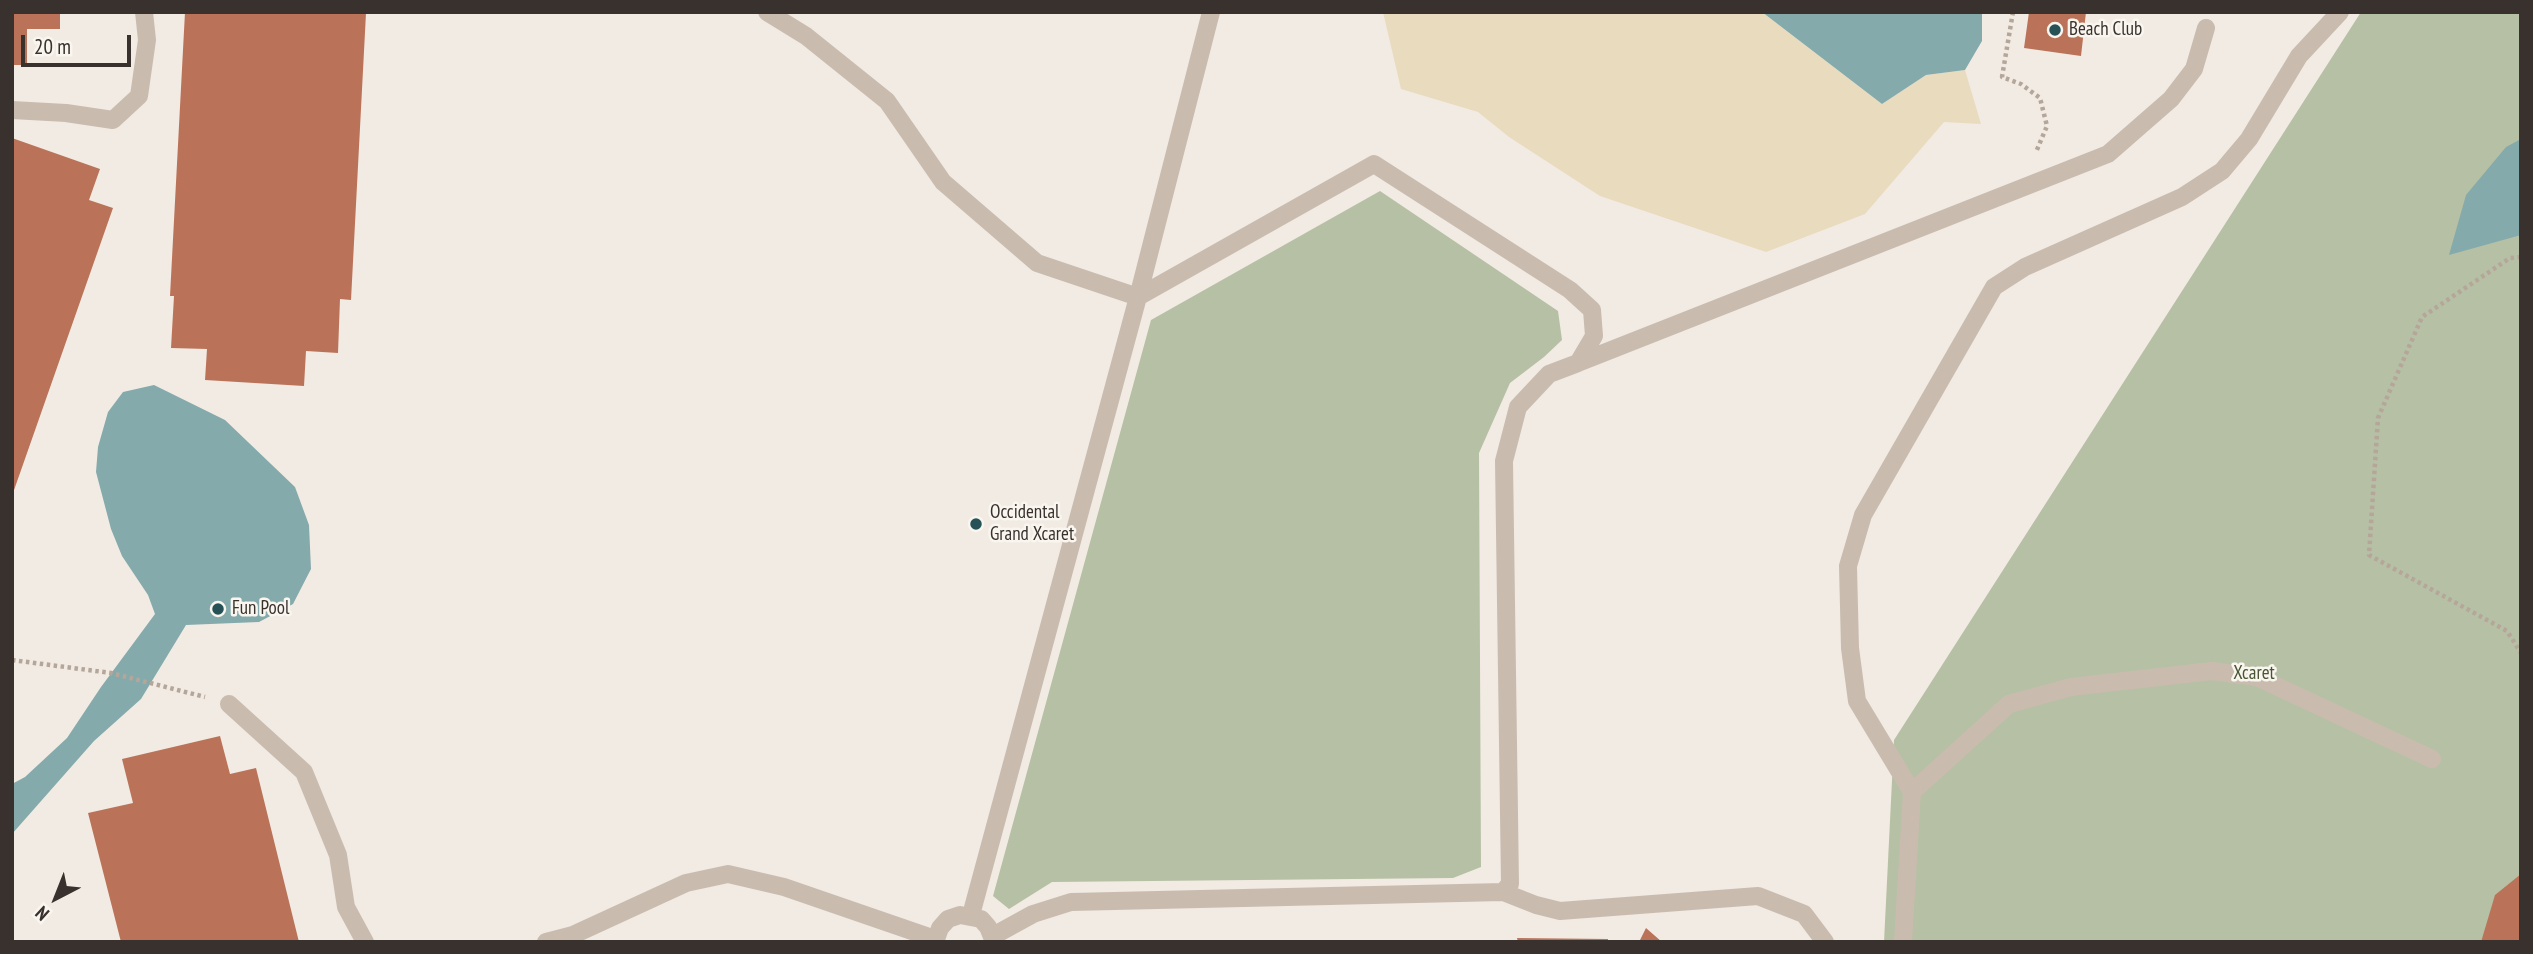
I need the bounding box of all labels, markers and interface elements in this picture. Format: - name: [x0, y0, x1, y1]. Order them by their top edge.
- place label: Beach Club: [2069, 19, 2142, 41]
- scale bar: [24, 21, 135, 65]
- marker: Beach Club: [2047, 22, 2063, 38]
- text: 20 m: [34, 33, 71, 60]
- place label: Occidental Grand Xcaret: [990, 502, 1074, 546]
- marker: Occidental Grand Xcaret: [968, 516, 984, 532]
- place label: Fun Pool: [232, 598, 289, 620]
- marker: Fun Pool: [210, 601, 226, 617]
- park label: Xcaret: [2233, 663, 2275, 685]
- north arrow: [21, 863, 91, 933]
- text: N: [30, 901, 54, 926]

